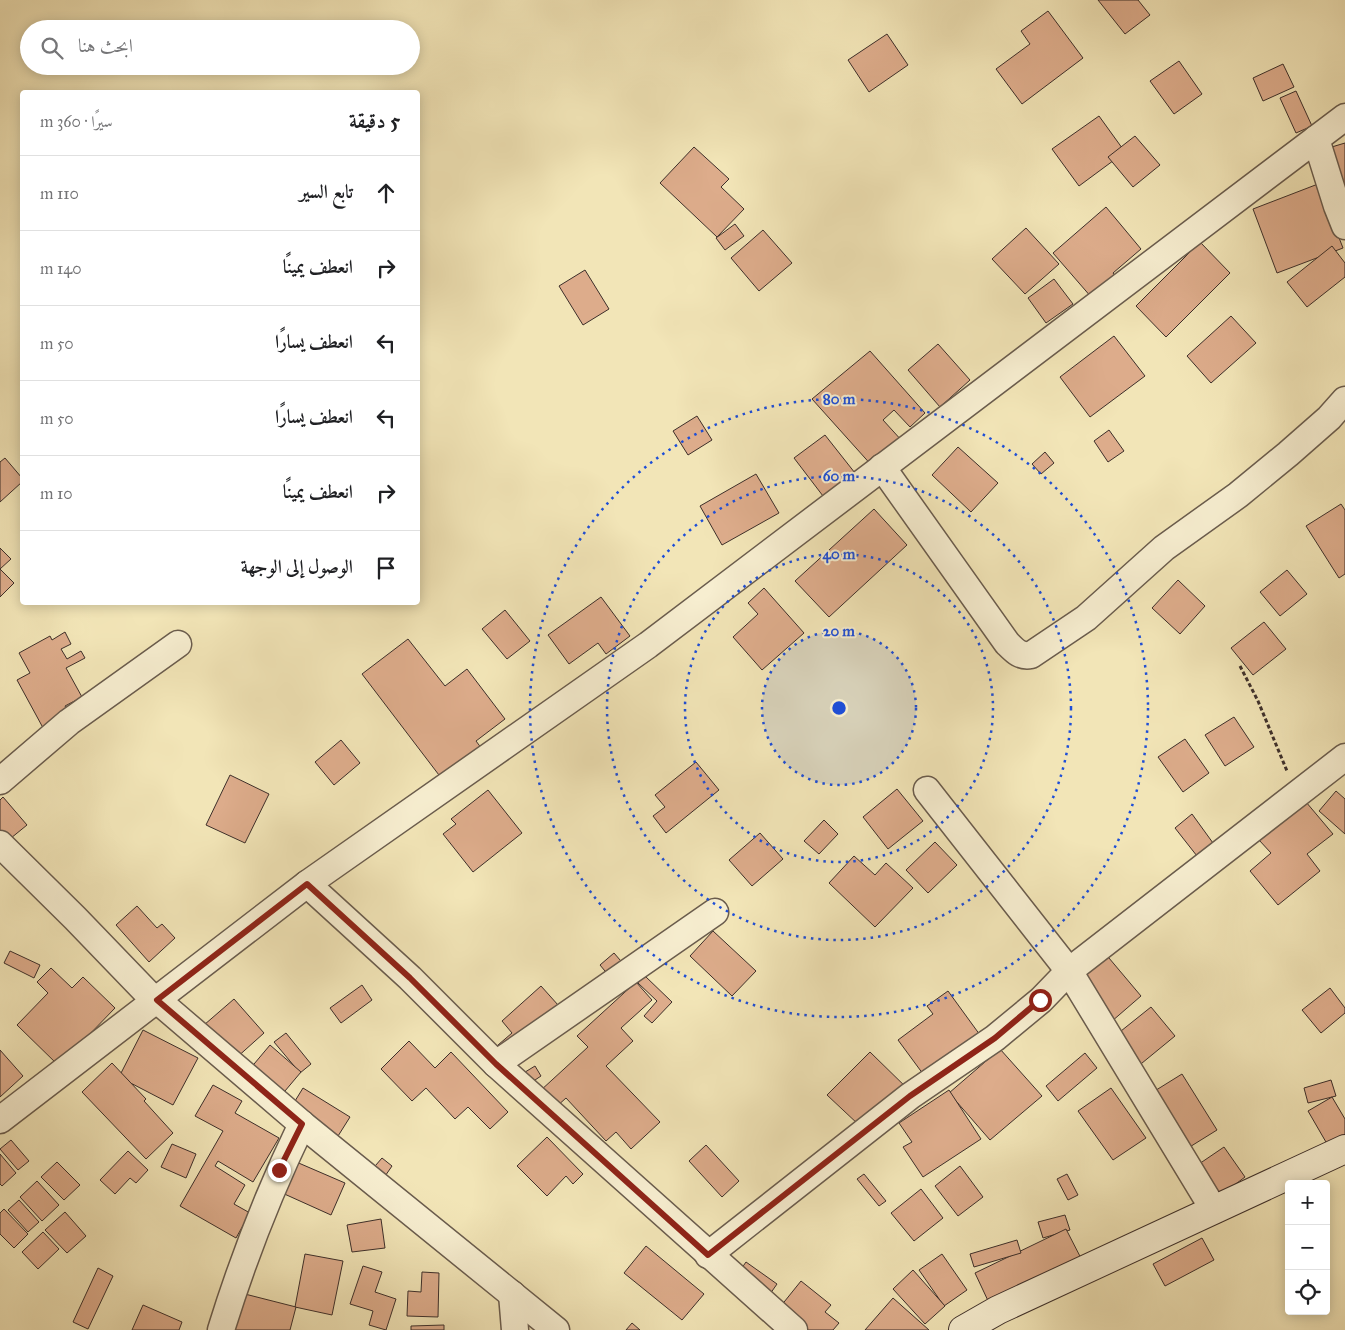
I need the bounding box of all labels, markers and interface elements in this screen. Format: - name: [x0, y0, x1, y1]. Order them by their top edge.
- search box: [20, 20, 420, 75]
- icon: search: [38, 34, 66, 62]
- text: ابحث هنا: [78, 34, 133, 57]
- text: 5 دقيقة: [349, 108, 400, 134]
- text: سيرًا · 360 m: [40, 112, 113, 131]
- icon: ahead: [372, 179, 400, 207]
- text: تابع السير: [299, 180, 353, 203]
- text: 110 m: [40, 184, 79, 203]
- icon: right: [372, 254, 400, 282]
- text: انعطف يمينًا: [283, 255, 353, 278]
- text: 140 m: [40, 259, 81, 278]
- icon: left: [372, 329, 400, 357]
- text: انعطف يسارًا: [275, 330, 353, 353]
- text: 50 m: [40, 334, 74, 353]
- text: 80 m: [823, 390, 856, 408]
- icon: left: [372, 404, 400, 432]
- text: انعطف يسارًا: [275, 405, 353, 428]
- text: 50 m: [40, 409, 74, 428]
- text: 60 m: [823, 467, 856, 485]
- icon: right: [372, 479, 400, 507]
- text: انعطف يمينًا: [283, 480, 353, 503]
- text: 10 m: [40, 484, 72, 503]
- text: 40 m: [823, 545, 856, 564]
- icon: arrive: [372, 554, 400, 582]
- text: الوصول إلى الوجهة: [241, 555, 353, 578]
- text: 20 m: [823, 622, 855, 640]
- centre of rings: [830, 699, 848, 717]
- route start: [1029, 989, 1052, 1012]
- route end: [268, 1159, 291, 1182]
- map controls: [1285, 1180, 1330, 1315]
- button: +: [1285, 1180, 1330, 1225]
- button: −: [1285, 1225, 1330, 1270]
- button: locate: [1285, 1270, 1330, 1315]

